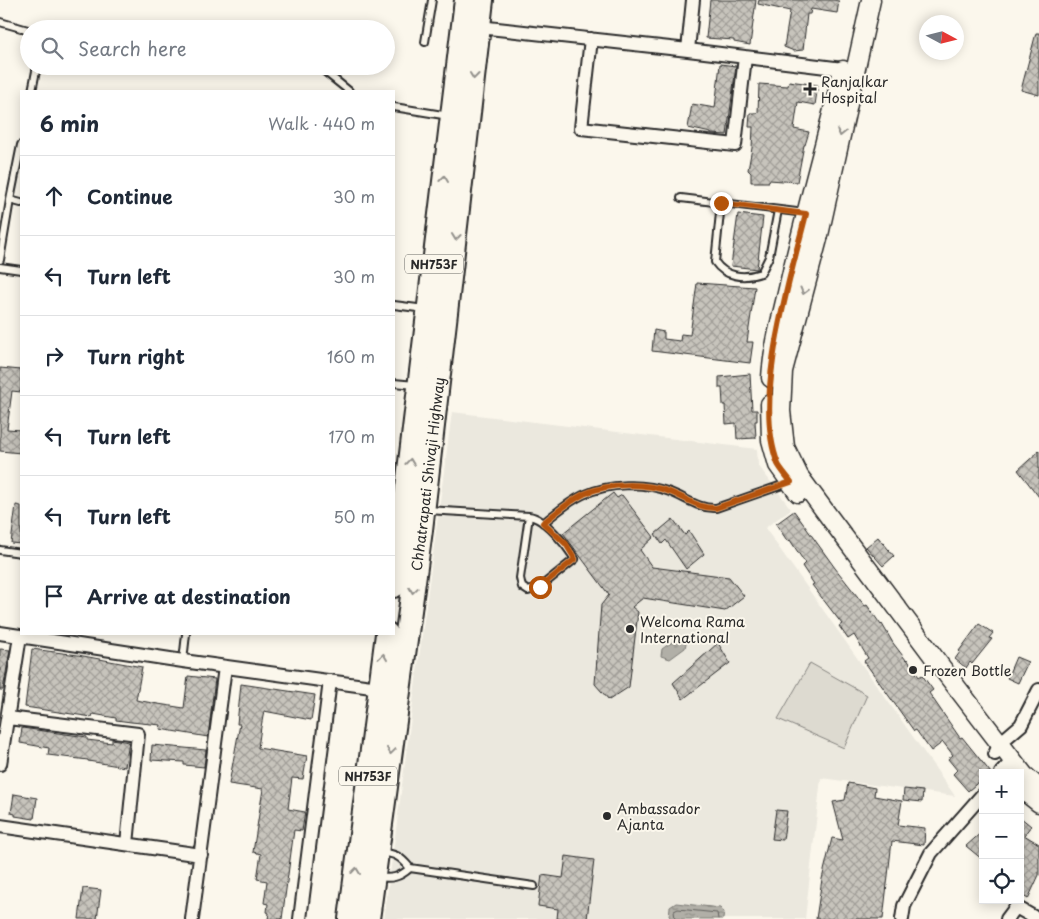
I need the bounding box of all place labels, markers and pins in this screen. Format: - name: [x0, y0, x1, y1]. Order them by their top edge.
- place label: Ranjalkar Hospital: [821, 71, 889, 108]
- marker: Ranjalkar Hospital: [803, 82, 817, 96]
- place label: Welcoma Rama International: [640, 611, 745, 648]
- marker: Welcoma Rama International: [624, 623, 636, 635]
- place label: Frozen Bottle: [923, 660, 1012, 681]
- marker: Frozen Bottle: [907, 664, 919, 676]
- place label: Ambassador Ajanta: [617, 798, 700, 835]
- marker: Ambassador Ajanta: [601, 810, 613, 822]

